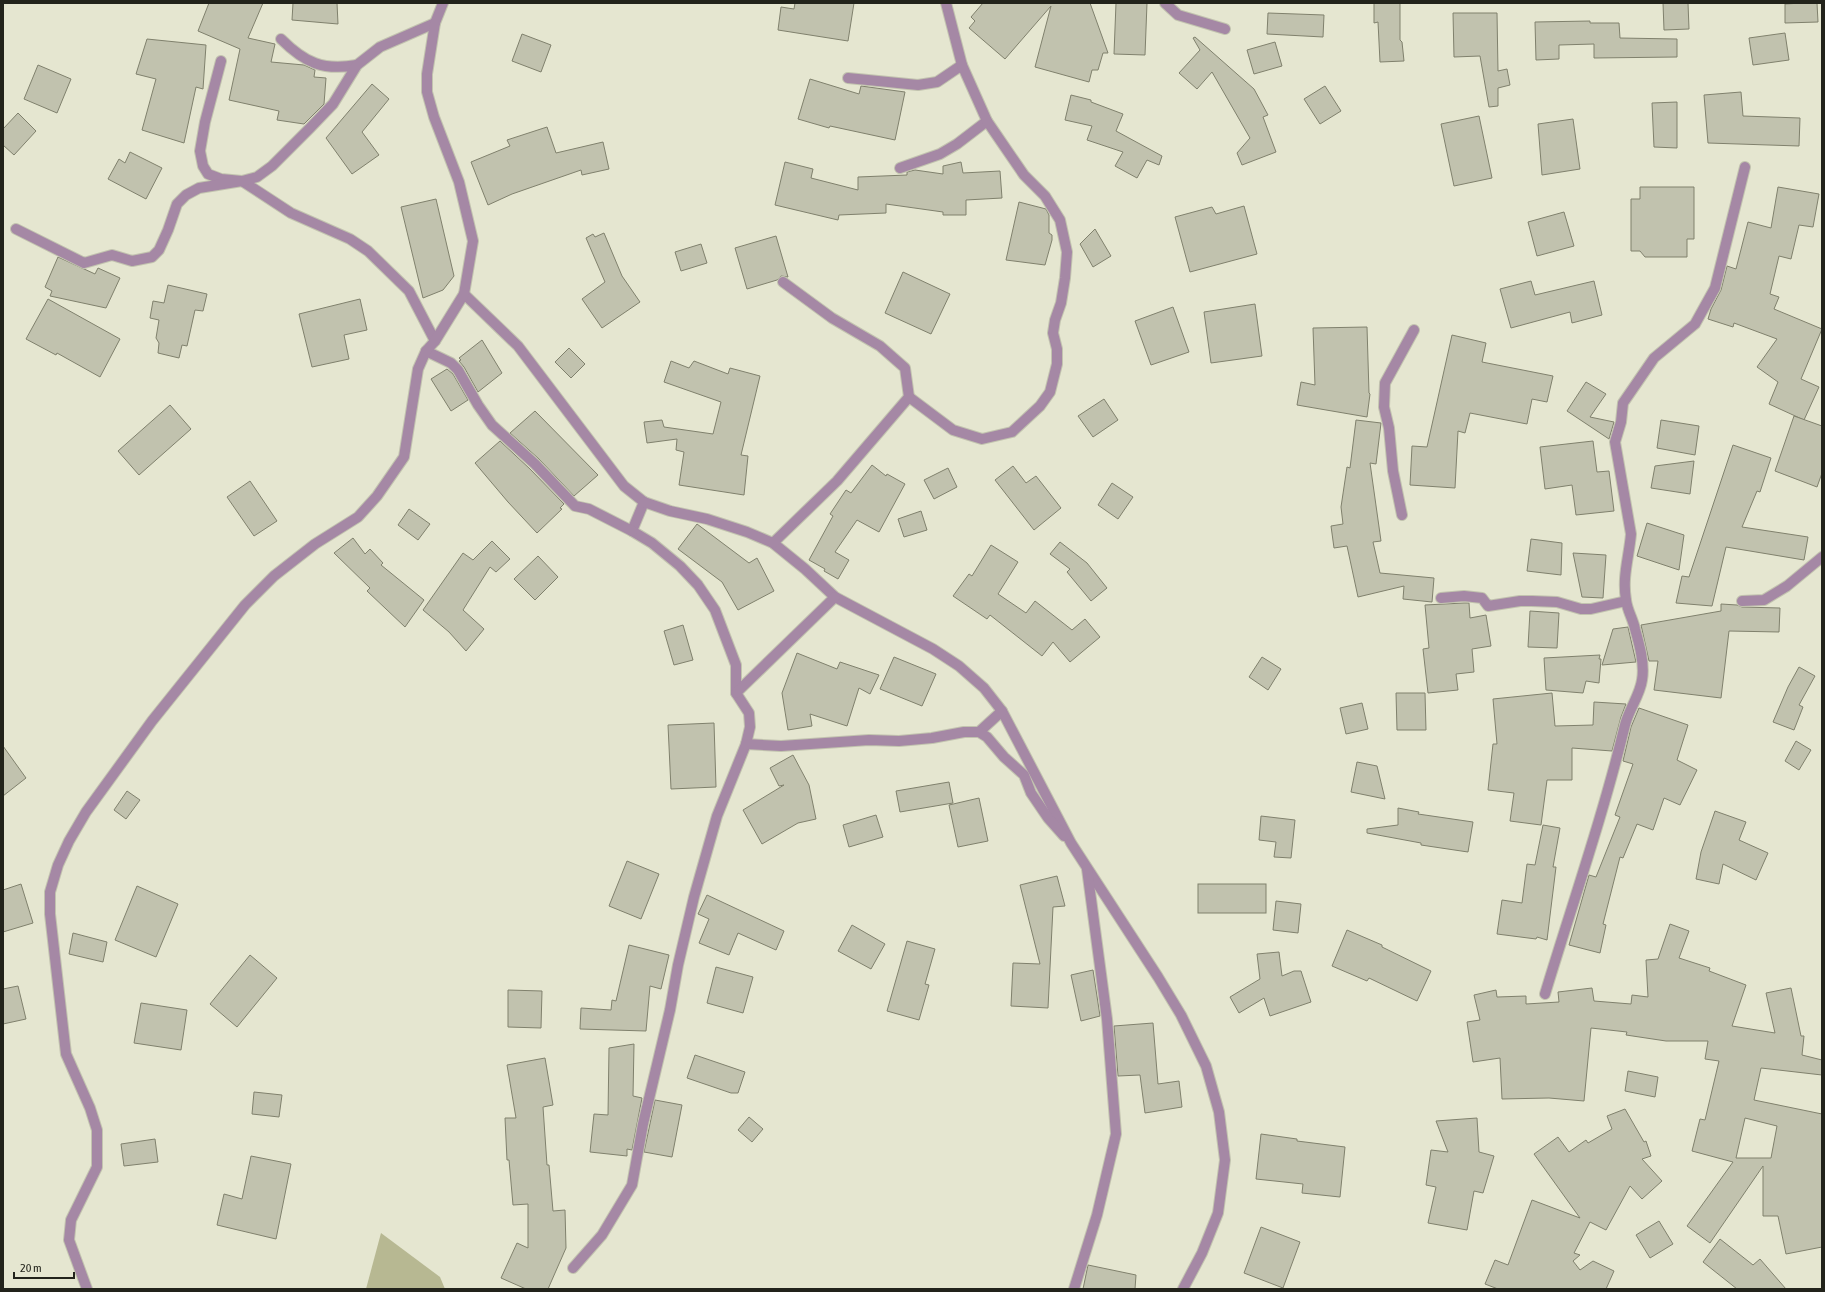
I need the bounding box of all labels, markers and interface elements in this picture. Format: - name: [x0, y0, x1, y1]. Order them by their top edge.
- scale bar: [14, 1254, 74, 1280]
- text: 20 m: [20, 1261, 42, 1275]

